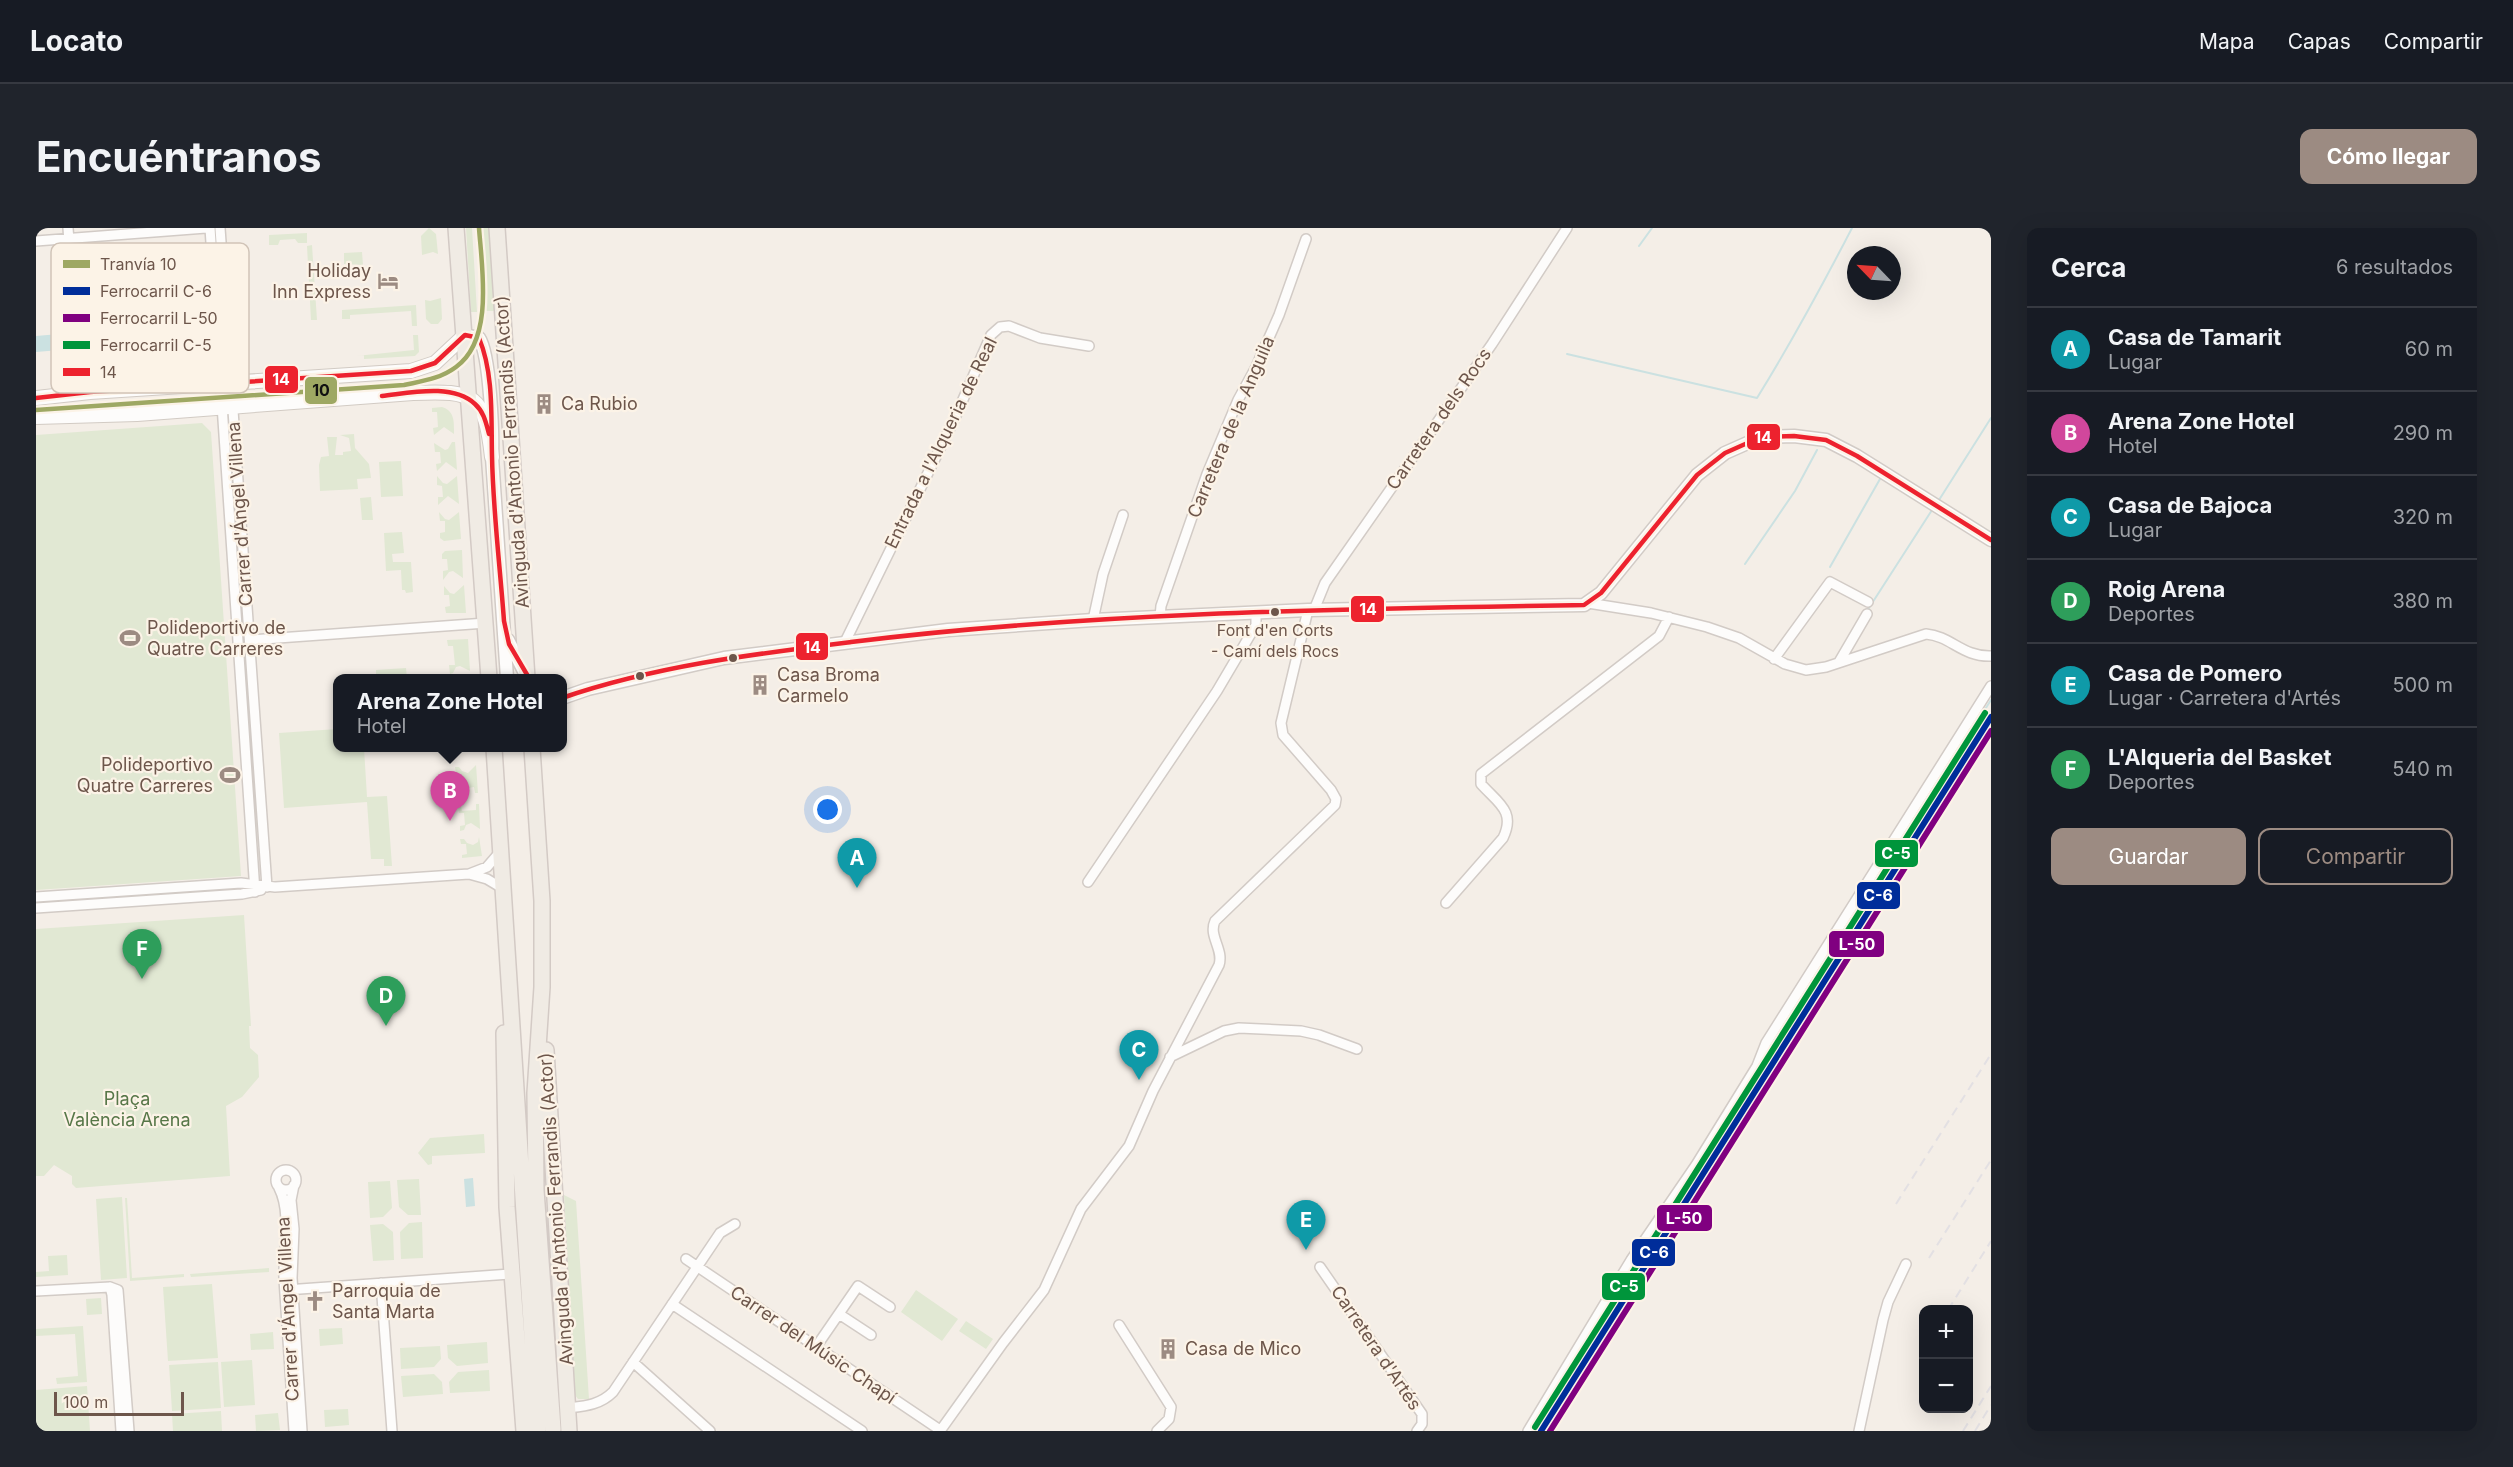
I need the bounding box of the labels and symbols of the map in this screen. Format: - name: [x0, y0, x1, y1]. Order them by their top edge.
- legend: [51, 243, 249, 393]
- north arrow: [1847, 246, 1901, 300]
- text: Tranvía 10: [100, 254, 177, 274]
- place label: Holiday Inn Express: [272, 260, 371, 302]
- hotel icon: Holiday Inn Express: [376, 269, 400, 293]
- text: Ferrocarril C-6: [100, 281, 212, 301]
- street label: Avinguda d'Antonio Ferrandis (Actor): [490, 295, 533, 609]
- text: Ferrocarril L-50: [100, 308, 218, 328]
- street label: Carretera de la Anguila: [1183, 333, 1278, 521]
- street label: Entrada a l'Alqueria de Real: [880, 334, 1001, 552]
- text: Ferrocarril C-5: [100, 335, 212, 355]
- street label: Carretera dels Rocs: [1382, 344, 1495, 493]
- text: 14: [100, 362, 117, 382]
- line badge: 14: [264, 365, 299, 394]
- text: 14: [272, 369, 290, 389]
- line badge: 10: [304, 376, 338, 405]
- text: 10: [312, 380, 330, 400]
- building icon: Ca Rubio: [532, 392, 556, 416]
- place label: Ca Rubio: [561, 393, 638, 414]
- street label: Carrer d'Ángel Villena: [222, 421, 256, 607]
- line badge: 14: [1746, 423, 1781, 451]
- text: 14: [1754, 427, 1772, 447]
- line badge: 14: [1350, 595, 1385, 623]
- text: 14: [1359, 599, 1377, 619]
- marker: Font d'en Corts - Camí dels Rocs: [1269, 606, 1281, 618]
- place label: Polideportivo de Quatre Carreres: [147, 617, 286, 659]
- place label: Font d'en Corts - Camí dels Rocs: [1211, 620, 1339, 661]
- sports icon: Polideportivo de Quatre Carreres: [118, 626, 142, 650]
- line badge: 14: [795, 632, 829, 661]
- text: 14: [803, 637, 821, 657]
- unlabelled marker: [727, 652, 739, 664]
- place label: Casa Broma Carmelo: [777, 664, 880, 706]
- unlabelled marker: [634, 670, 646, 682]
- building icon: Casa Broma Carmelo: [748, 673, 772, 697]
- place label: Polideportivo Quatre Carreres: [77, 754, 213, 796]
- sports icon: Polideportivo Quatre Carreres: [218, 763, 242, 787]
- pin: B: [430, 772, 470, 821]
- your location: [813, 795, 842, 824]
- pin: A: [838, 838, 876, 888]
- line badge: C-5: [1874, 839, 1919, 868]
- text: C-5: [1881, 843, 1911, 863]
- line badge: C-6: [1856, 881, 1901, 910]
- text: C-6: [1863, 885, 1893, 905]
- pin: F: [122, 930, 162, 979]
- line badge: L-50: [1828, 930, 1885, 958]
- text: L-50: [1839, 934, 1875, 954]
- pin: D: [366, 976, 406, 1026]
- pin: C: [1120, 1030, 1158, 1080]
- street label: Avinguda d'Antonio Ferrandis (Actor): [534, 1052, 577, 1366]
- park label: Plaça València Arena: [63, 1088, 191, 1130]
- pin: E: [1286, 1200, 1326, 1250]
- line badge: L-50: [1656, 1204, 1713, 1232]
- text: L-50: [1666, 1208, 1702, 1228]
- street label: Carrer d'Ángel Villena: [271, 1216, 303, 1402]
- line badge: C-6: [1631, 1238, 1676, 1267]
- text: C-6: [1639, 1242, 1669, 1262]
- line badge: C-5: [1601, 1272, 1646, 1301]
- text: C-5: [1609, 1276, 1639, 1296]
- place label: Parroquia de Santa Marta: [332, 1280, 441, 1322]
- street label: Carrer del Músic Chapí: [726, 1281, 901, 1408]
- street label: Carretera d'Artés: [1327, 1281, 1426, 1414]
- church icon: Parroquia de Santa Marta: [303, 1289, 327, 1313]
- building icon: Casa de Mico: [1156, 1337, 1180, 1361]
- place label: Casa de Mico: [1185, 1338, 1301, 1359]
- scale bar: [54, 1389, 184, 1416]

